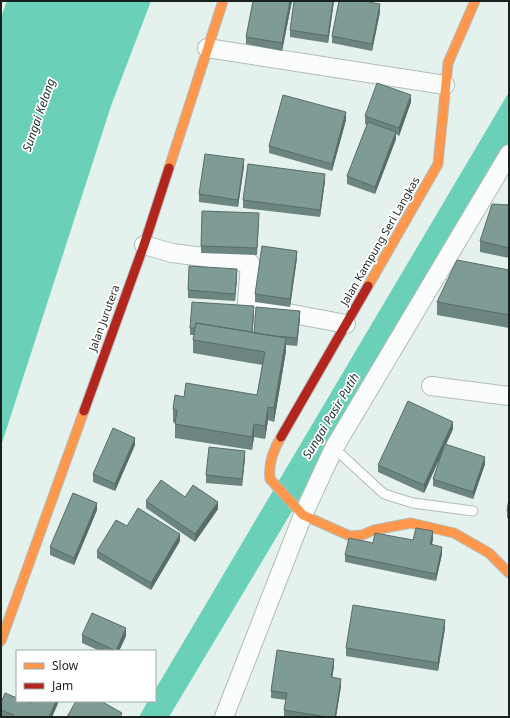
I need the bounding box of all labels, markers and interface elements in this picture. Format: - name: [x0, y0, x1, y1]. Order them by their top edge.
- water label: Sungai Kelang: [18, 76, 59, 154]
- street label: Jalan Kampung Seri Langkas: [336, 174, 423, 309]
- street label: Jalan Jurutera: [84, 283, 122, 354]
- water label: Sungai Pasir Putih: [298, 370, 363, 462]
- legend: [16, 650, 156, 702]
- text: Slow: [52, 657, 79, 674]
- text: Jam: [51, 677, 73, 694]

